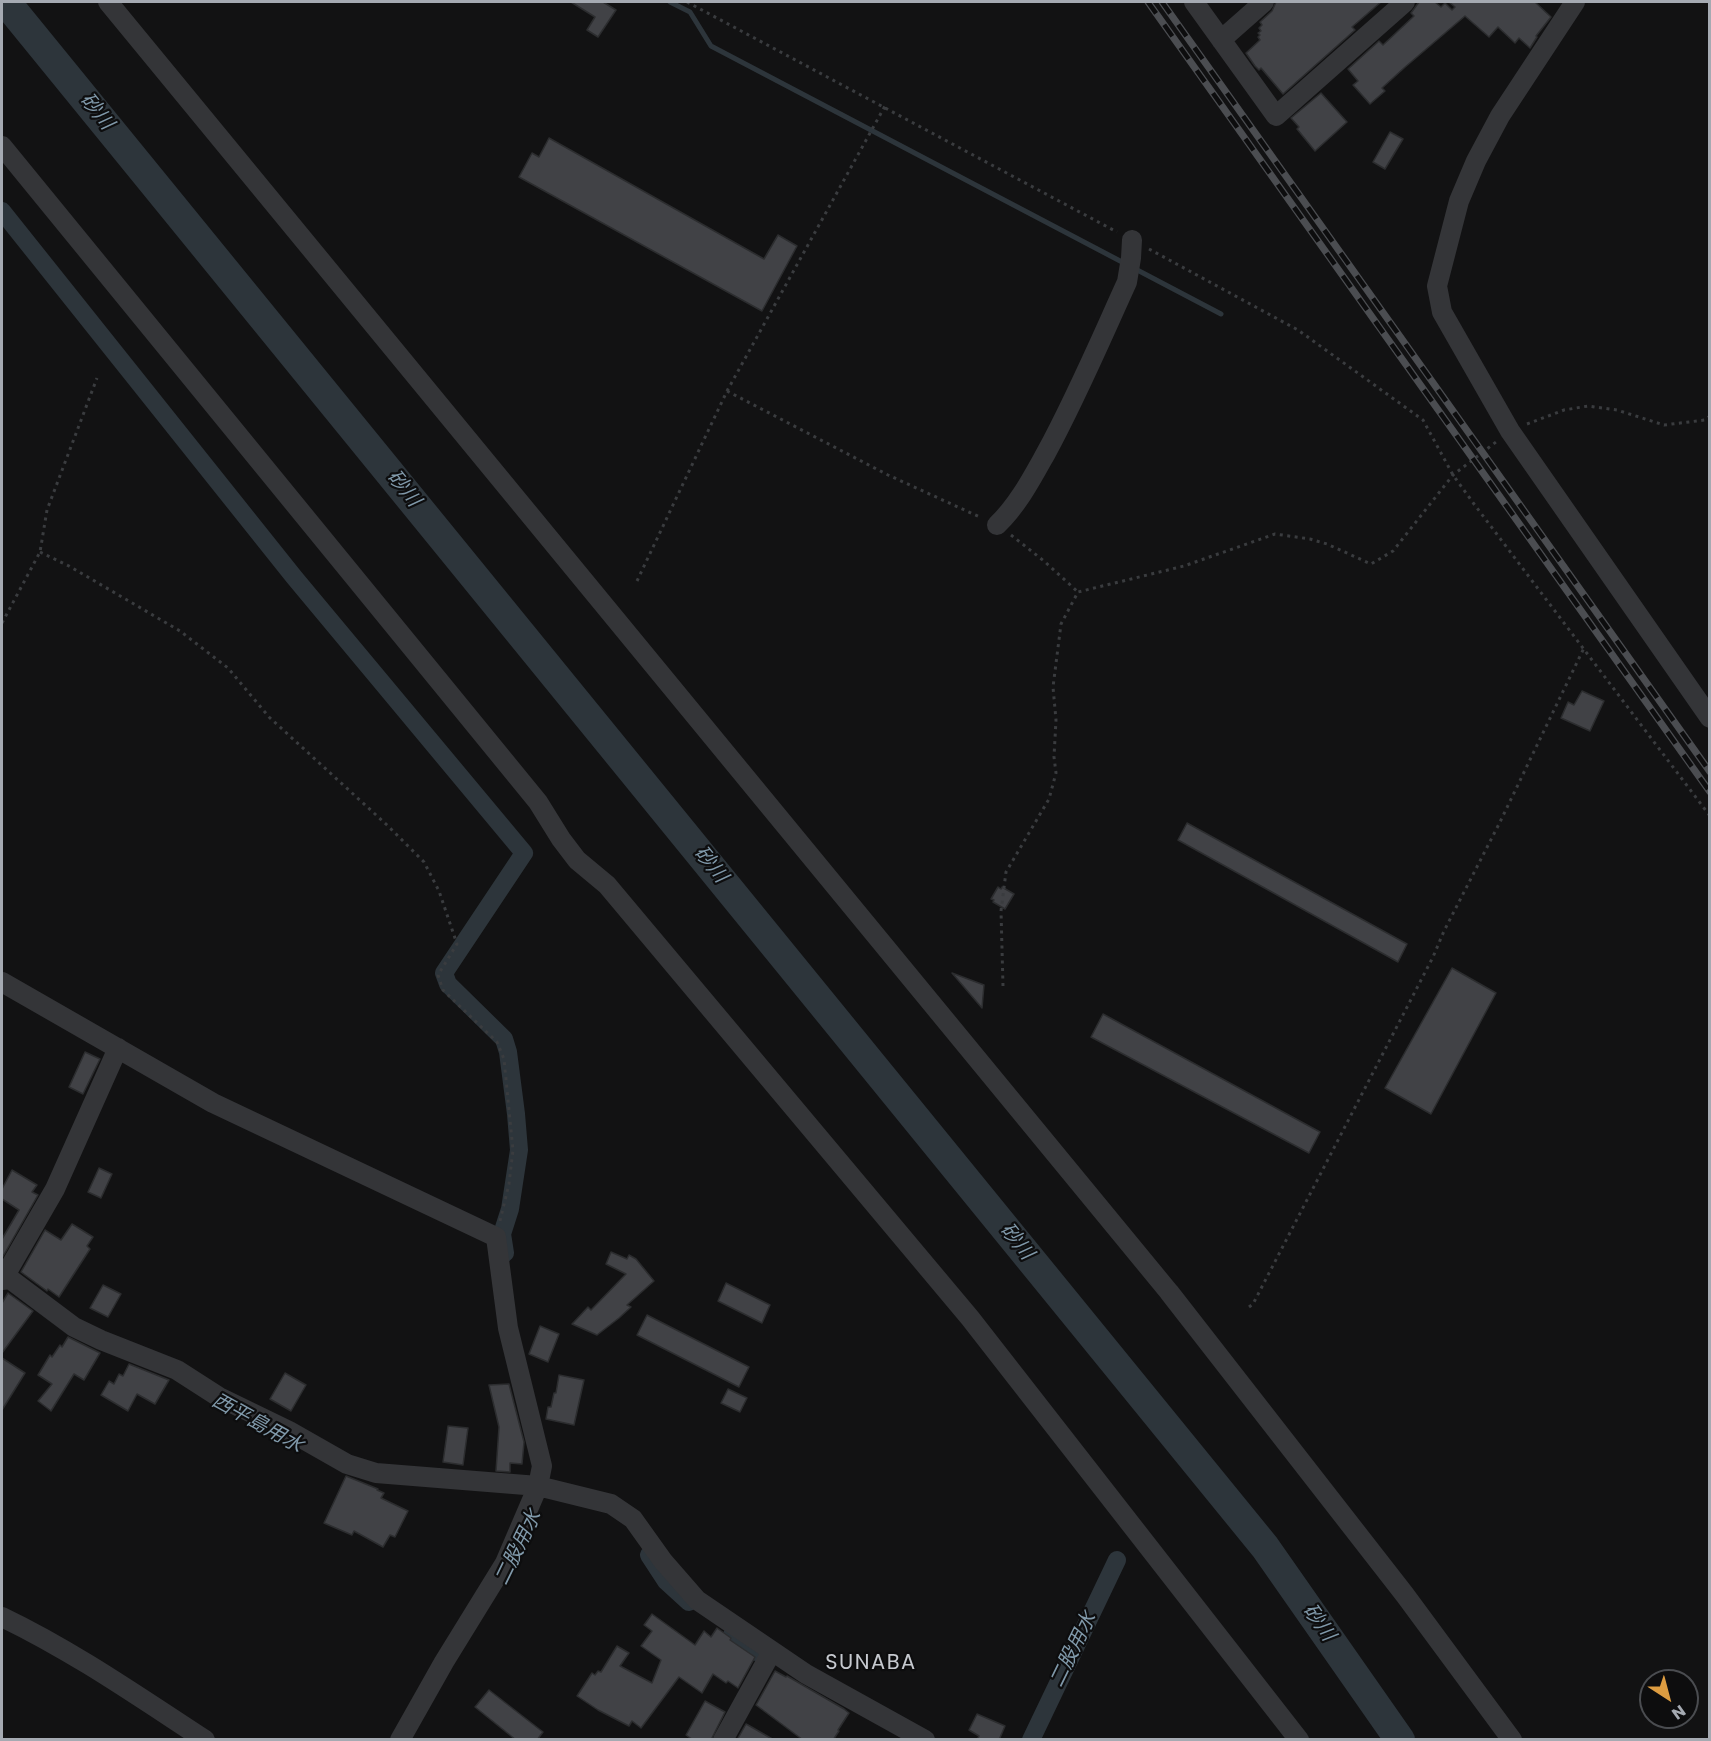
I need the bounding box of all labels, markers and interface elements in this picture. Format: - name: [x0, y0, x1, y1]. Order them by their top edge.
- water label: 砂川: [74, 89, 118, 135]
- water label: 砂川: [381, 466, 425, 512]
- water label: 砂川: [688, 842, 732, 888]
- water label: 砂川: [994, 1219, 1038, 1265]
- water label: 西平島用水: [207, 1389, 307, 1459]
- water label: 二股用水: [491, 1507, 547, 1589]
- water label: 砂川: [1297, 1600, 1339, 1646]
- water label: 二股用水: [1046, 1609, 1102, 1691]
- district label: SUNABA: [825, 1651, 917, 1677]
- north arrow: [1639, 1669, 1699, 1729]
- text: N: [1667, 1700, 1690, 1725]

